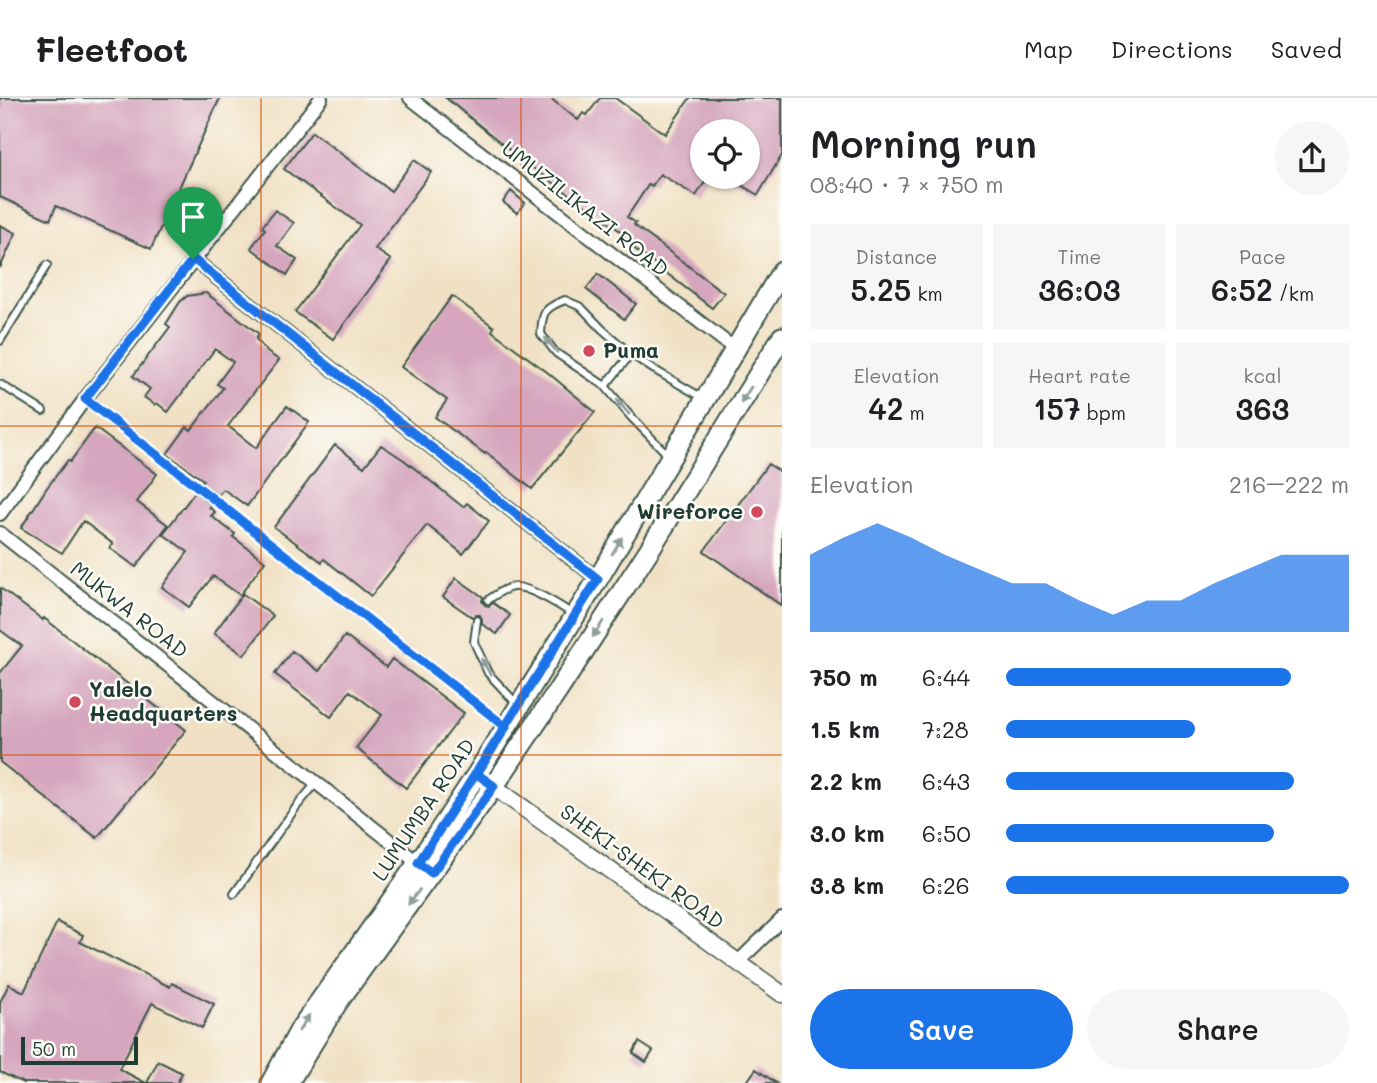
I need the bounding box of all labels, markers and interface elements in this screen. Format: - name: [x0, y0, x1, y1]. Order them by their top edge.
- text: Fleetfoot: [35, 27, 188, 70]
- text: Map: [1024, 33, 1073, 64]
- text: Directions: [1111, 33, 1233, 64]
- text: Saved: [1271, 33, 1342, 64]
- text: Morning run: [810, 118, 1037, 168]
- map controls: [690, 119, 760, 189]
- button: locate: [690, 119, 760, 189]
- button: share: [1275, 121, 1349, 195]
- street label: UMUZILIKAZI ROAD: [497, 134, 675, 281]
- text: 08:40 · 7 × 750 m: [810, 169, 1004, 199]
- pin: [163, 187, 223, 259]
- icon: arrive: [174, 198, 212, 236]
- text: Distance: [856, 244, 937, 269]
- text: Time: [1058, 244, 1101, 269]
- text: Pace: [1239, 244, 1286, 269]
- text: 5.25: [850, 269, 911, 309]
- text: 36:03: [1038, 269, 1121, 309]
- text: 6:52: [1211, 269, 1273, 309]
- text: km: [911, 281, 943, 306]
- text: /km: [1273, 281, 1314, 306]
- place label: Puma: [603, 336, 659, 363]
- one-way arrow: [544, 337, 559, 354]
- marker: Puma: [581, 343, 597, 359]
- text: Elevation: [854, 363, 939, 388]
- text: Heart rate: [1028, 363, 1131, 388]
- text: kcal: [1244, 363, 1281, 388]
- one-way arrow: [739, 385, 752, 404]
- text: 42: [868, 388, 904, 428]
- text: 157: [1033, 388, 1081, 428]
- text: 363: [1236, 388, 1289, 428]
- one-way arrow: [616, 399, 631, 416]
- text: m: [904, 400, 925, 425]
- text: bpm: [1081, 400, 1126, 425]
- text: Elevation: [810, 469, 913, 499]
- text: 216–222 m: [1229, 469, 1349, 499]
- place label: Wireforce: [637, 497, 743, 524]
- marker: Wireforce: [749, 504, 765, 520]
- one-way arrow: [611, 537, 623, 556]
- street label: MUKWA ROAD: [66, 554, 194, 663]
- one-way arrow: [592, 619, 605, 639]
- one-way arrow: [480, 658, 492, 677]
- text: 750 m: [810, 662, 878, 692]
- text: 6:44: [922, 662, 970, 692]
- place label: Yalelo Headquarters: [89, 675, 237, 726]
- marker: Yalelo Headquarters: [67, 694, 83, 710]
- text: 1.5 km: [810, 714, 880, 744]
- text: 7:28: [922, 714, 969, 744]
- street label: LUMUMBA ROAD: [365, 733, 480, 885]
- text: 2.2 km: [810, 766, 882, 796]
- text: 6:43: [922, 766, 970, 796]
- street label: SHEKI-SHEKI ROAD: [556, 797, 730, 934]
- text: 3.0 km: [810, 818, 885, 848]
- text: 6:50: [922, 818, 971, 848]
- text: 3.8 km: [810, 870, 884, 900]
- text: 6:26: [922, 870, 970, 900]
- one-way arrow: [408, 888, 422, 906]
- button: Save: [810, 989, 1073, 1069]
- button: Share: [1087, 989, 1349, 1069]
- one-way arrow: [298, 1014, 311, 1033]
- scale bar: [21, 1034, 138, 1066]
- text: 50 m: [32, 1036, 76, 1061]

